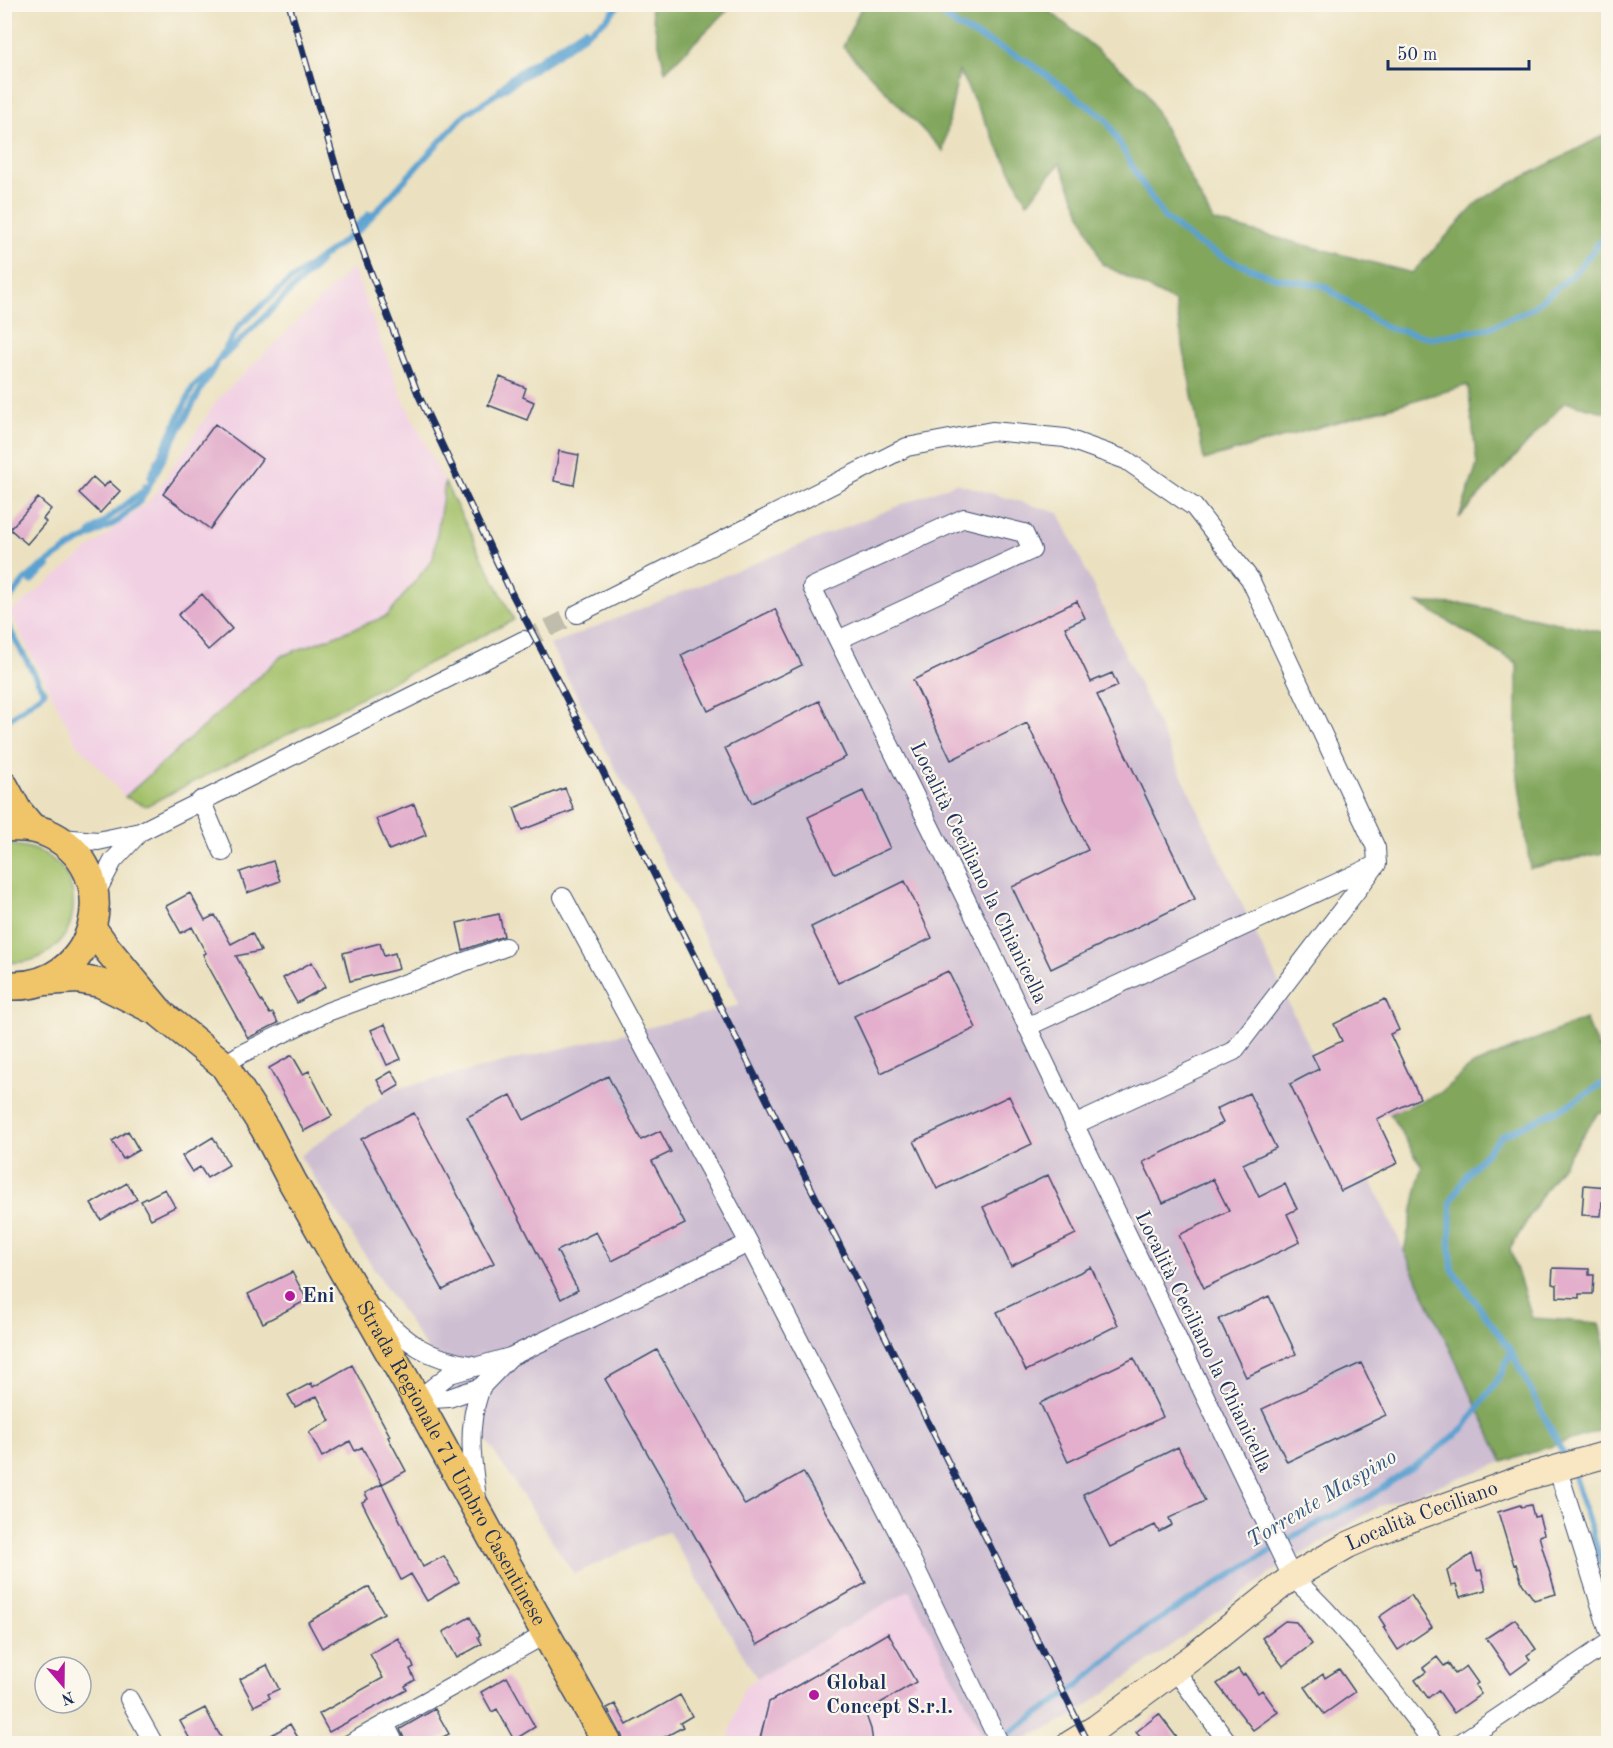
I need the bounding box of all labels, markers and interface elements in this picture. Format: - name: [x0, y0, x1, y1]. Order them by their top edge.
- scale bar: [1388, 33, 1529, 71]
- text: 50 m: [1397, 46, 1437, 64]
- street label: Località Ceciliano la Chianicella: [905, 739, 1051, 1007]
- street label: Località Ceciliano la Chianicella: [1130, 1208, 1276, 1476]
- place label: Eni: [302, 1286, 334, 1307]
- marker: Eni: [283, 1289, 297, 1303]
- street label: Strada Regionale 71 Umbro Casentinese: [352, 1297, 550, 1629]
- water label: Torrente Maspino: [1243, 1446, 1401, 1552]
- street label: Località Ceciliano: [1343, 1478, 1501, 1555]
- north arrow: [33, 1655, 93, 1715]
- place label: Global Concept S.r.l.: [826, 1673, 953, 1718]
- text: N: [58, 1688, 76, 1707]
- marker: Global Concept S.r.l.: [807, 1688, 821, 1702]

